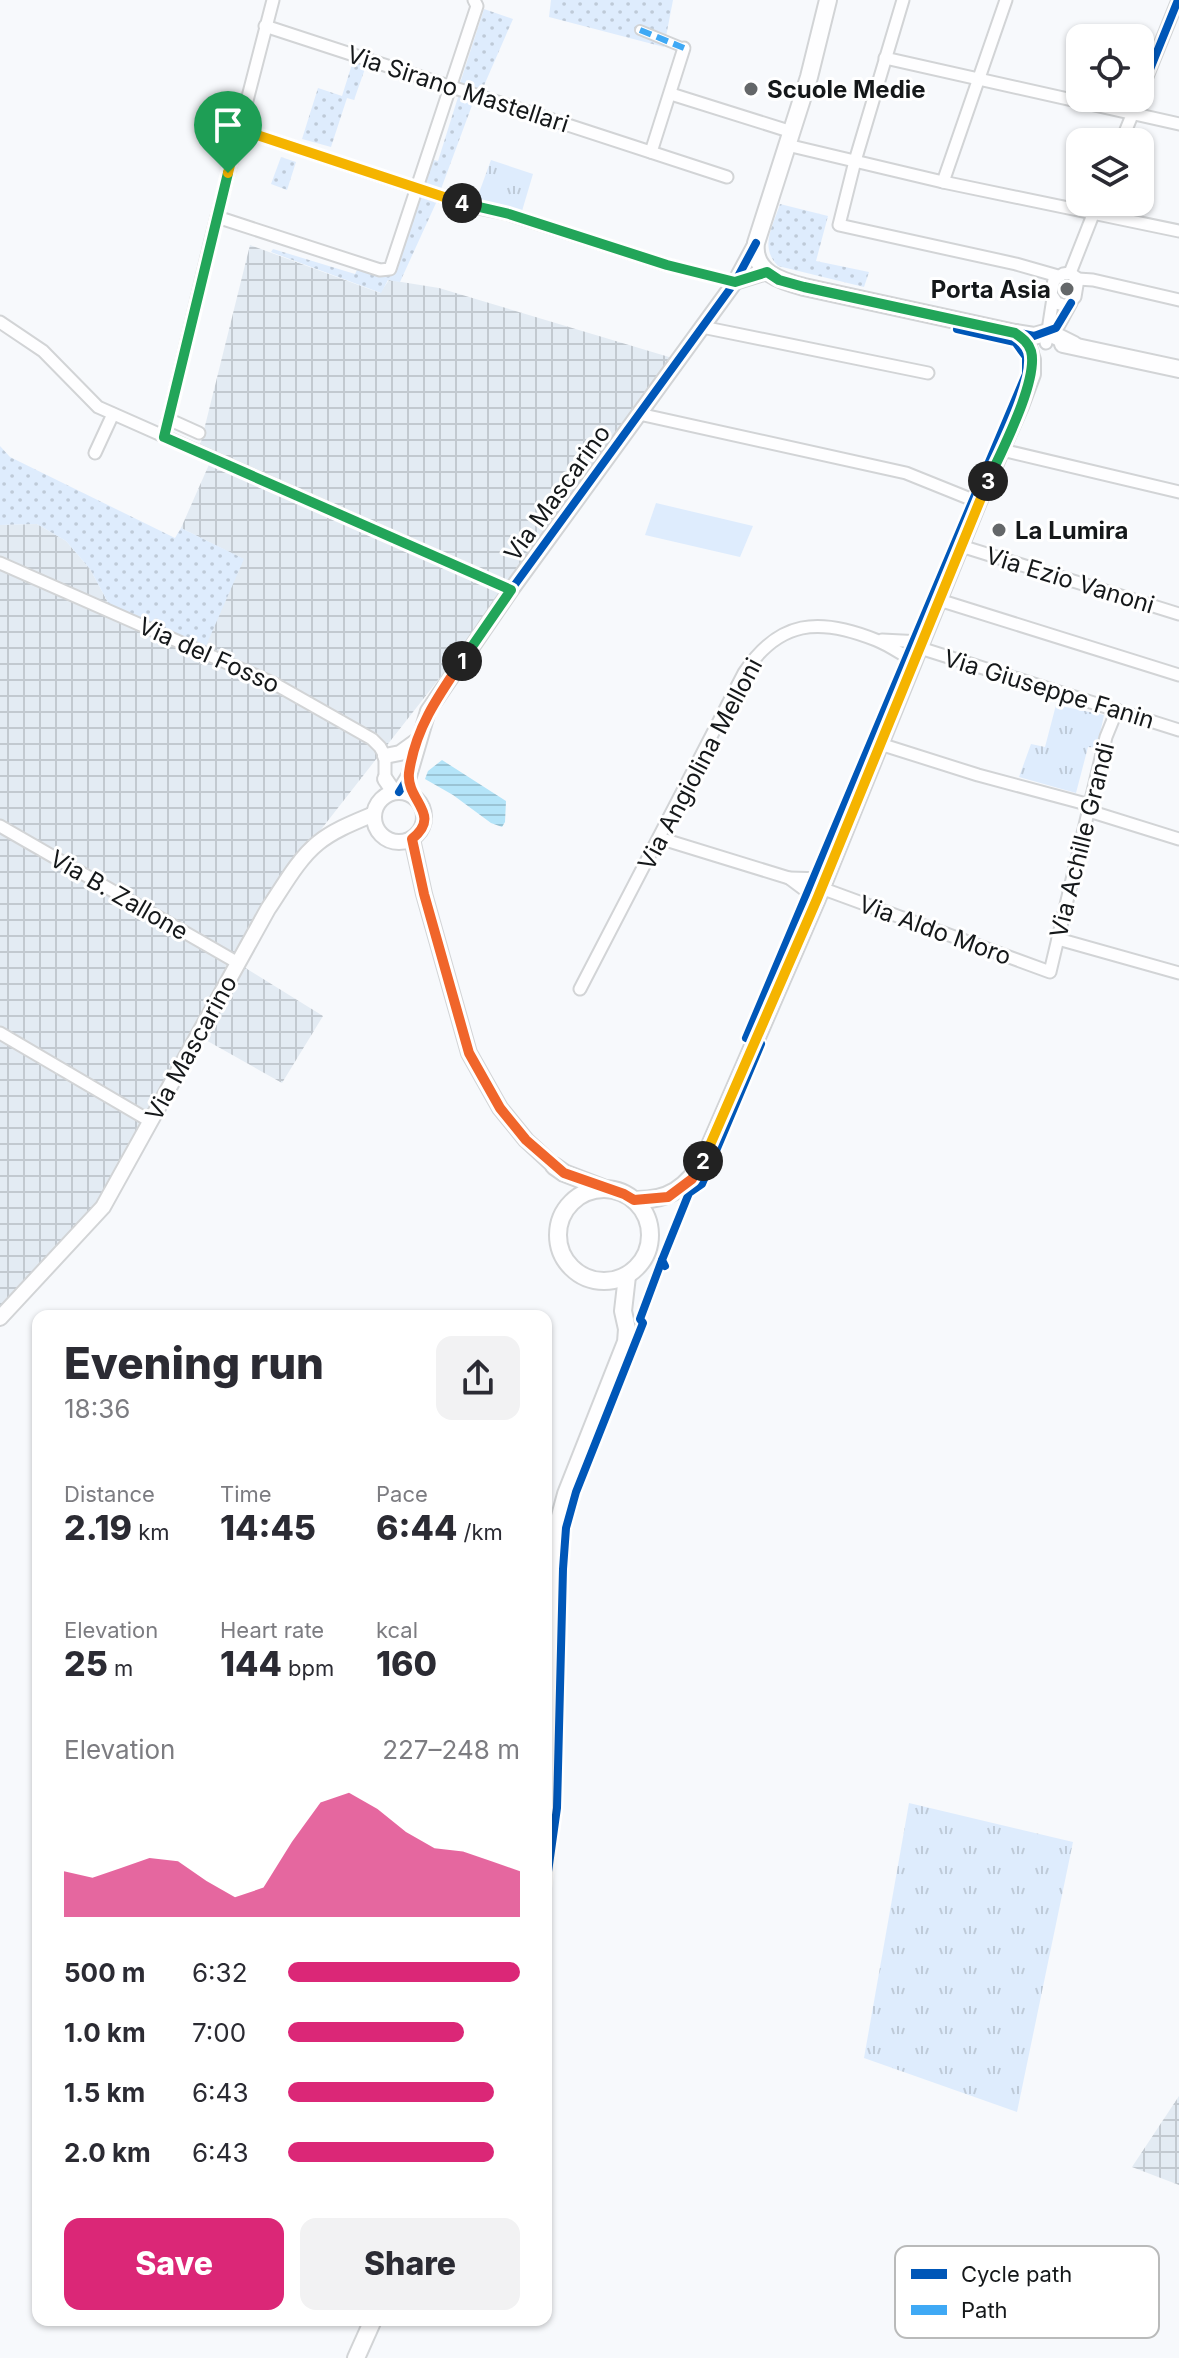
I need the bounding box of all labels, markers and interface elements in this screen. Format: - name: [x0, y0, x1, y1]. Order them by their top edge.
- map controls: [1066, 24, 1154, 216]
- button: locate: [1066, 24, 1154, 112]
- street label: Via Sirano Mastellari: [343, 39, 573, 139]
- place label: Scuole Medie: [767, 75, 926, 104]
- marker: Scuole Medie: [742, 80, 760, 98]
- pin: [194, 91, 262, 173]
- icon: arrive: [206, 103, 250, 147]
- button: layers: [1066, 128, 1154, 216]
- pin: 4: [442, 183, 482, 223]
- text: 4: [455, 190, 469, 216]
- place label: Porta Asia: [931, 275, 1051, 304]
- marker: Porta Asia: [1058, 280, 1076, 298]
- street label: Via Mascarino: [498, 419, 616, 567]
- pin: 3: [968, 461, 1008, 501]
- text: 3: [981, 468, 995, 494]
- place label: La Lumira: [1015, 516, 1128, 545]
- marker: La Lumira: [990, 521, 1008, 539]
- street label: Via Ezio Vanoni: [982, 541, 1158, 619]
- street label: Via del Fosso: [134, 611, 284, 699]
- pin: 1: [442, 641, 482, 681]
- street label: Via Giuseppe Fanin: [940, 643, 1158, 735]
- text: 1: [457, 648, 467, 674]
- street label: Via Angiolina Melloni: [632, 653, 768, 875]
- street label: Via Achille Grandi: [1044, 739, 1120, 941]
- street label: Via B. Zallone: [45, 844, 193, 946]
- street label: Via Aldo Moro: [855, 889, 1015, 971]
- street label: Via Mascarino: [139, 970, 243, 1126]
- pin: 2: [683, 1141, 723, 1181]
- text: 2: [696, 1148, 710, 1174]
- text: Evening run: [64, 1336, 324, 1390]
- button: share: [436, 1336, 520, 1420]
- text: 18:36: [64, 1393, 130, 1424]
- text: Distance: [64, 1481, 155, 1507]
- text: Time: [220, 1481, 272, 1507]
- text: Pace: [376, 1481, 428, 1507]
- text: 2.19: [64, 1507, 132, 1548]
- text: 14:45: [220, 1507, 316, 1548]
- text: 6:44: [376, 1507, 457, 1548]
- text: km: [132, 1519, 170, 1545]
- text: /km: [457, 1519, 503, 1545]
- text: Elevation: [64, 1617, 158, 1643]
- text: Heart rate: [220, 1617, 324, 1643]
- text: kcal: [376, 1617, 418, 1643]
- text: 25: [64, 1643, 108, 1684]
- text: 144: [220, 1643, 282, 1684]
- text: 160: [376, 1643, 437, 1684]
- text: m: [108, 1655, 133, 1681]
- text: bpm: [282, 1655, 334, 1681]
- text: Elevation: [64, 1734, 175, 1765]
- text: 227–248 m: [382, 1734, 520, 1765]
- text: 500 m: [64, 1957, 146, 1988]
- text: 6:32: [192, 1957, 248, 1988]
- text: 1.0 km: [64, 2017, 146, 2048]
- text: 7:00: [192, 2017, 246, 2048]
- text: 1.5 km: [64, 2077, 145, 2108]
- text: 6:43: [192, 2077, 248, 2108]
- text: 2.0 km: [64, 2137, 151, 2168]
- text: 6:43: [192, 2137, 248, 2168]
- button: Save: [64, 2218, 284, 2310]
- button: Share: [300, 2218, 520, 2310]
- legend: [895, 2246, 1159, 2338]
- text: Cycle path: [961, 2261, 1072, 2287]
- text: Path: [961, 2297, 1008, 2323]

